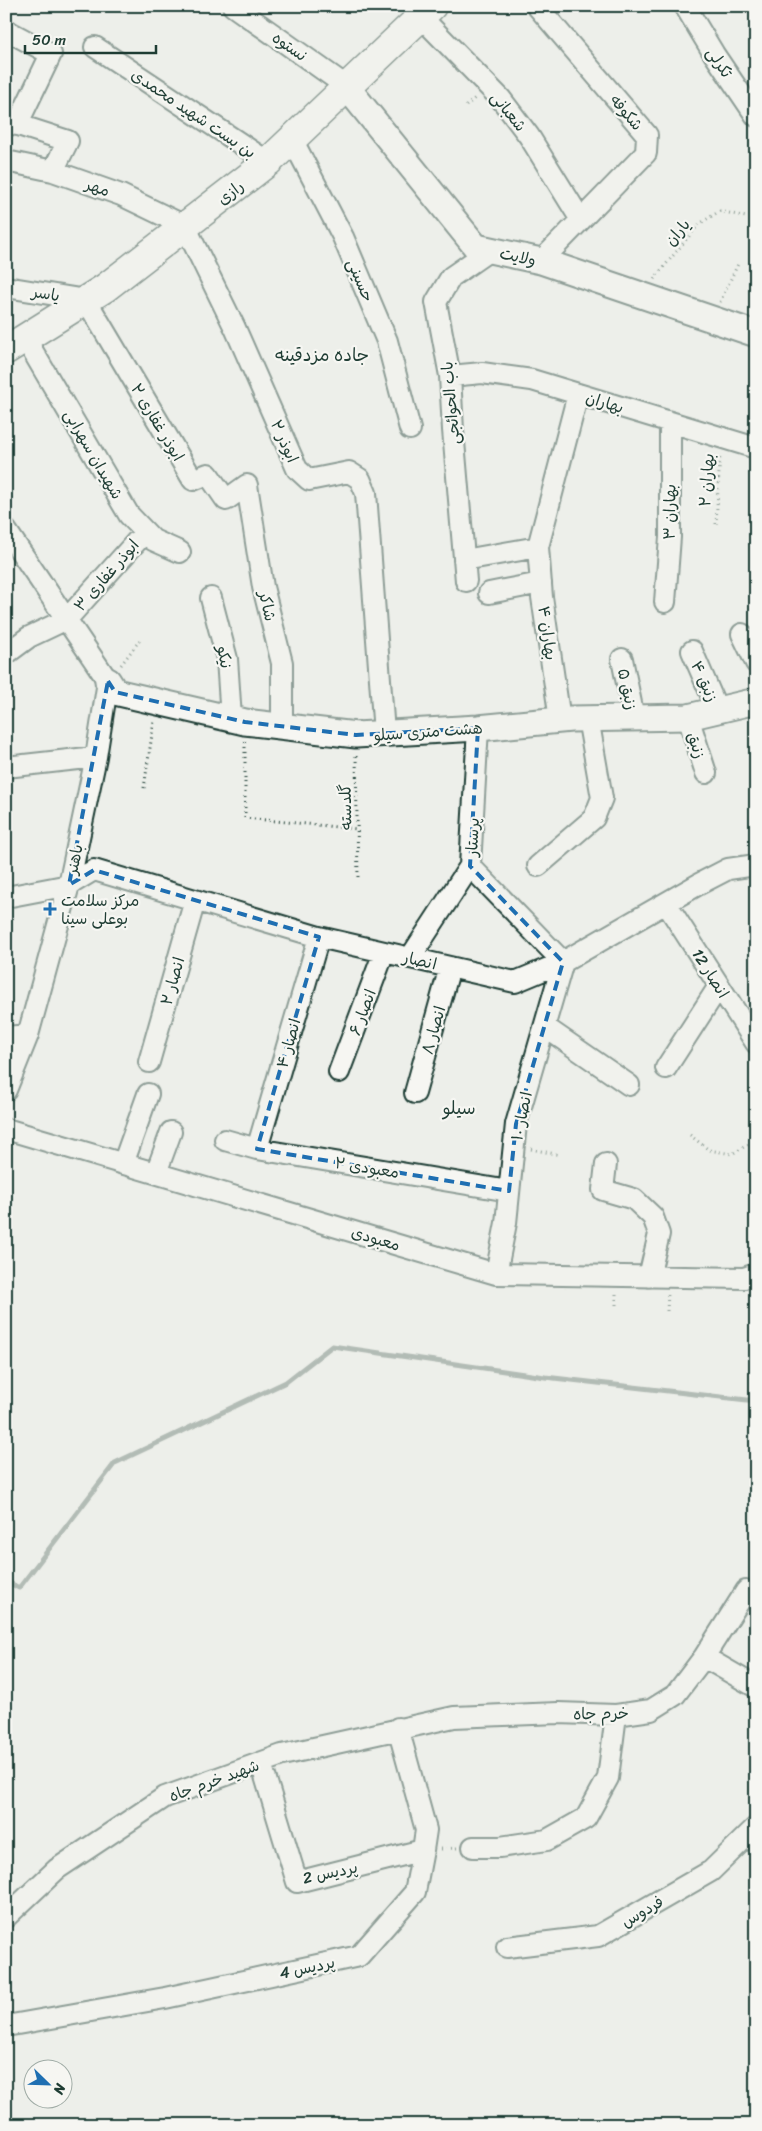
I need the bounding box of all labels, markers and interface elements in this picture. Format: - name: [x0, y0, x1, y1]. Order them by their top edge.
- scale bar: [25, 22, 156, 54]
- street label: نستوه: [266, 24, 314, 69]
- text: 50 m: [32, 27, 67, 53]
- street label: تکرلی: [699, 41, 741, 84]
- street label: بن بست شهید محمدی: [125, 61, 262, 166]
- street label: شعبانی: [483, 84, 534, 138]
- street label: شکوفه: [602, 87, 651, 137]
- street label: مهر: [80, 169, 114, 205]
- street label: رازی: [210, 172, 250, 213]
- street label: یاران: [657, 212, 698, 253]
- street label: ولایت: [497, 238, 539, 274]
- street label: حسینی: [338, 254, 383, 307]
- street label: یاسر: [28, 277, 62, 310]
- district label: جاده مزدقینه: [275, 339, 369, 371]
- street label: باب الحوائجی: [432, 360, 469, 446]
- street label: ابوذر غفاری ۲: [123, 378, 192, 467]
- street label: بهاران: [582, 383, 628, 422]
- street label: شهیدان سهرابی: [56, 404, 131, 505]
- street label: ابوذر ۲: [262, 415, 307, 468]
- street label: بهاران ۲: [690, 452, 723, 508]
- street label: بهاران ۳: [655, 484, 684, 540]
- street label: ابوذر غفاری ۳: [66, 532, 147, 619]
- street label: شاکر: [250, 586, 285, 624]
- street label: بهاران ۴: [529, 604, 566, 662]
- street label: نیکو: [208, 642, 241, 671]
- street label: زنبق ۴: [683, 656, 726, 707]
- street label: زنبق ۵: [609, 666, 646, 713]
- street label: هشت متری سیلو: [372, 713, 484, 750]
- street label: زنبق: [679, 728, 714, 762]
- street label: گلدسته: [331, 784, 360, 830]
- street label: پرستار: [457, 817, 488, 859]
- street label: باهنر: [57, 841, 92, 879]
- place label: مرکز سلامت بوعلی سینا: [61, 886, 139, 933]
- marker: مرکز سلامت بوعلی سینا: [43, 902, 57, 916]
- street label: انصار: [398, 942, 440, 978]
- street label: انصار 12: [684, 942, 737, 1004]
- street label: انصار ۲: [152, 953, 193, 1009]
- street label: انصار ۶: [340, 985, 385, 1040]
- street label: انصار ۸: [413, 1002, 454, 1058]
- street label: انصار ۴: [268, 1015, 309, 1071]
- street label: انصار ۱۰: [502, 1089, 541, 1143]
- district label: سیلو: [441, 1092, 476, 1124]
- street label: معبودی ۲: [333, 1148, 401, 1187]
- street label: معبودی: [348, 1217, 404, 1260]
- street label: خرم جاه: [573, 1699, 629, 1728]
- street label: شهید خرم جاه: [165, 1751, 264, 1810]
- street label: پردیس 2: [300, 1853, 360, 1892]
- street label: فردوس: [615, 1887, 669, 1935]
- street label: پردیس 4: [277, 1947, 338, 1988]
- north arrow: [22, 2058, 72, 2108]
- text: N: [46, 2079, 73, 2099]

